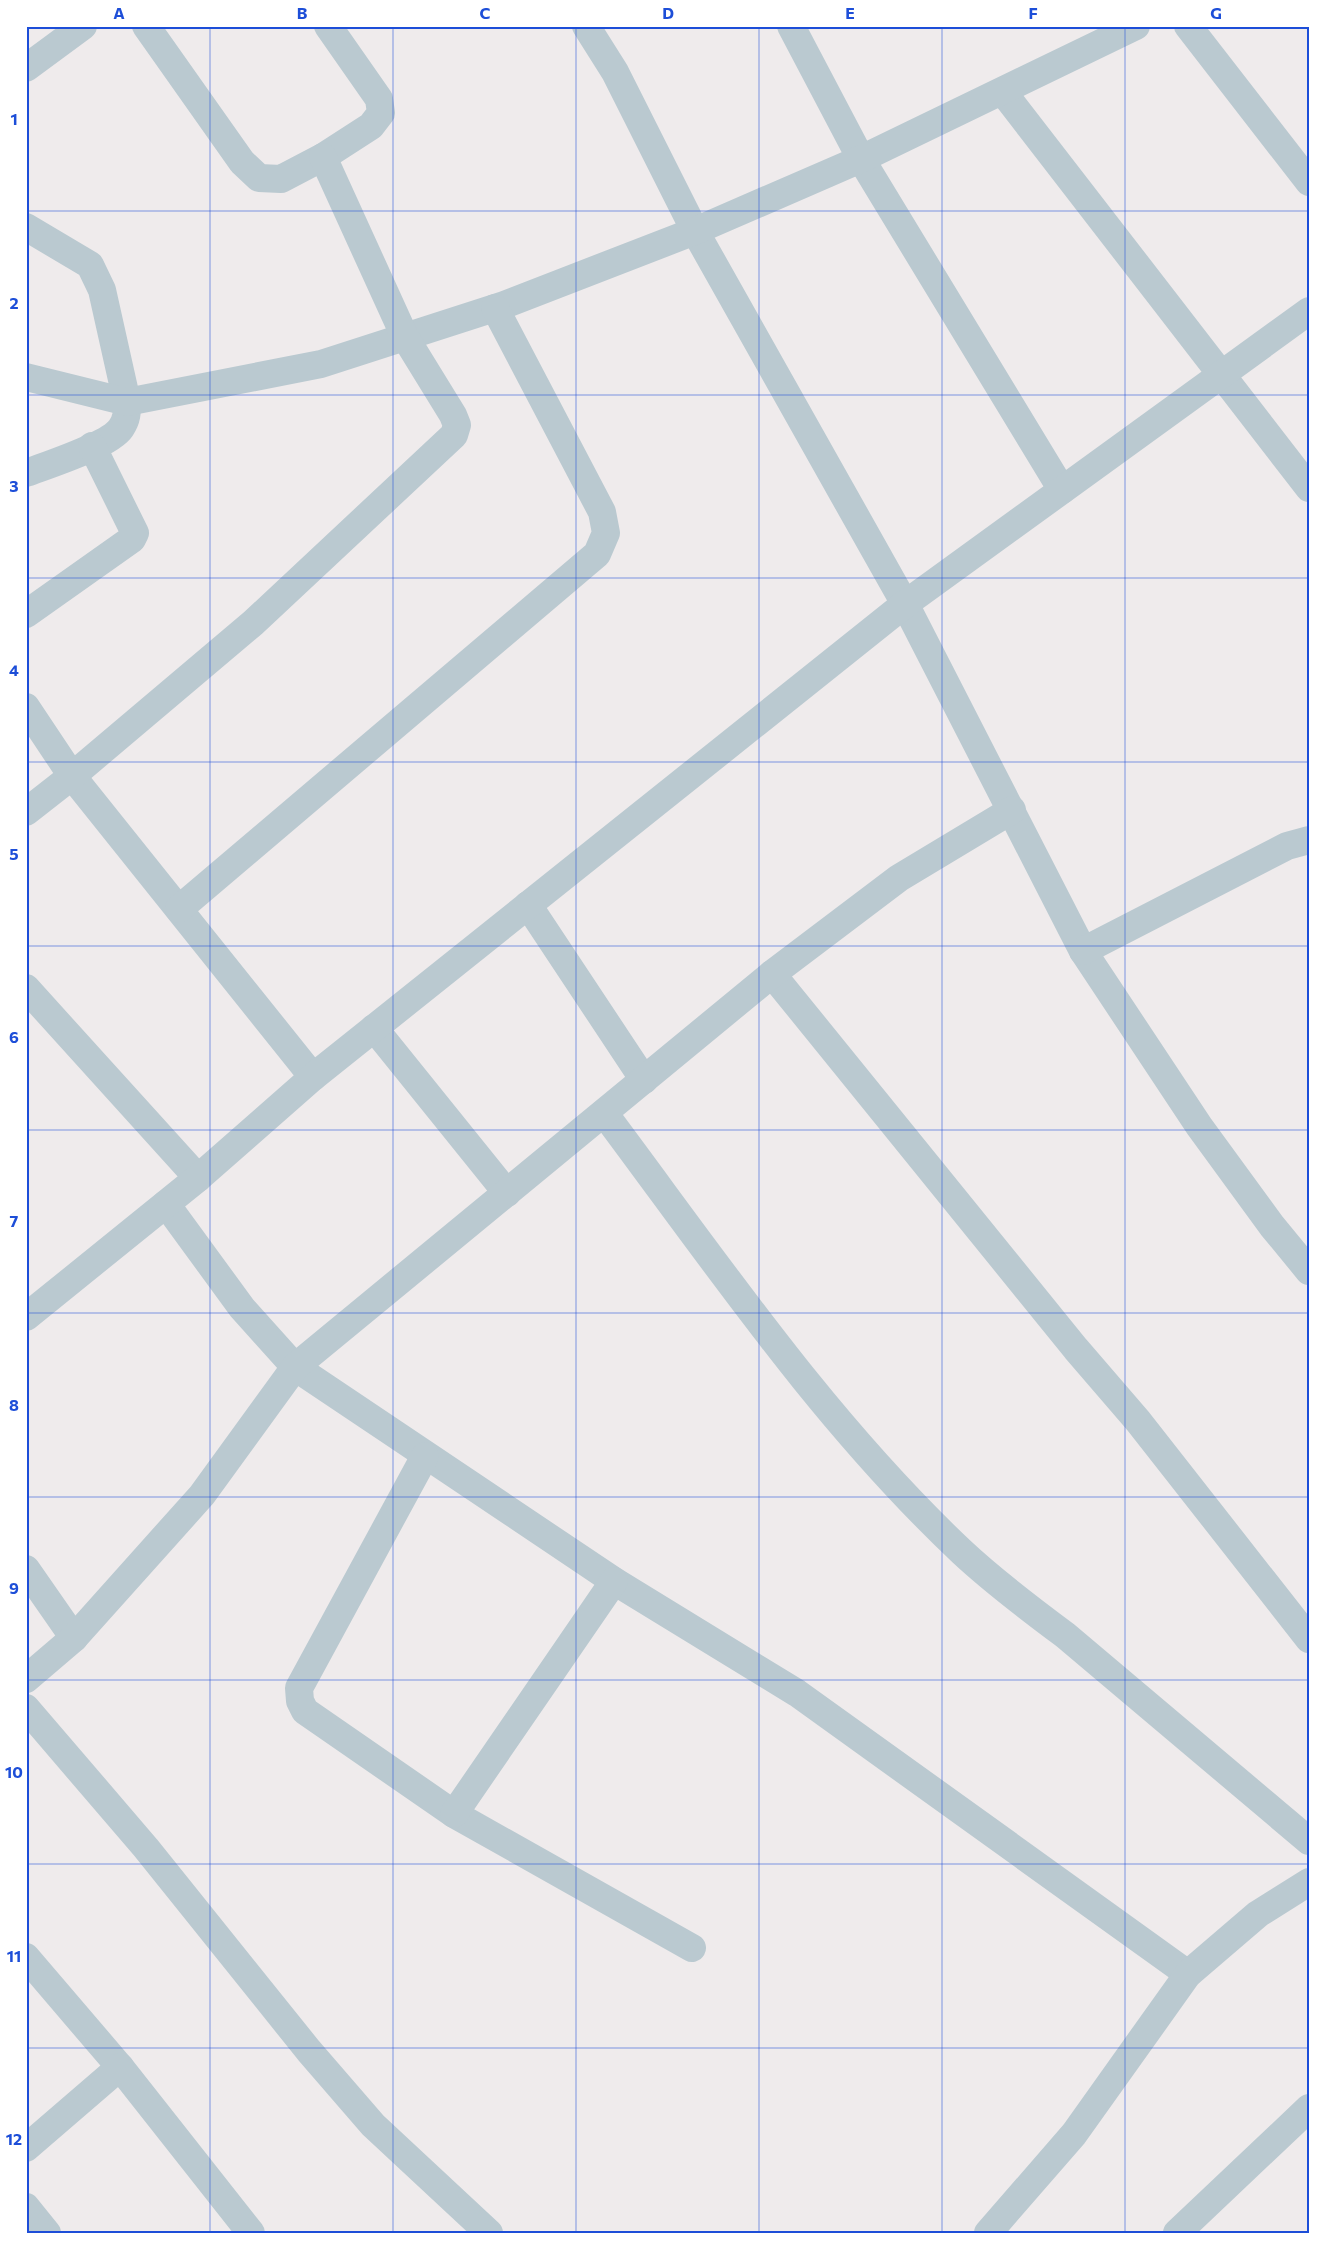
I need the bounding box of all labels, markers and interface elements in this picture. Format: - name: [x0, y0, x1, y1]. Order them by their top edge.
- text: A: [113, 3, 125, 22]
- text: B: [297, 3, 308, 22]
- text: C: [480, 3, 491, 22]
- text: D: [662, 3, 674, 22]
- text: E: [845, 3, 855, 22]
- text: F: [1028, 3, 1038, 22]
- text: G: [1210, 3, 1222, 22]
- text: 1: [10, 109, 18, 128]
- text: 2: [9, 293, 19, 312]
- text: 3: [9, 476, 19, 495]
- text: 4: [9, 660, 19, 679]
- text: 5: [9, 844, 19, 863]
- text: 6: [9, 1027, 19, 1046]
- text: 7: [10, 1211, 19, 1230]
- text: 8: [9, 1395, 19, 1414]
- text: 9: [9, 1578, 19, 1597]
- text: 10: [5, 1762, 23, 1781]
- text: 11: [7, 1946, 21, 1965]
- text: 12: [6, 2129, 22, 2148]

